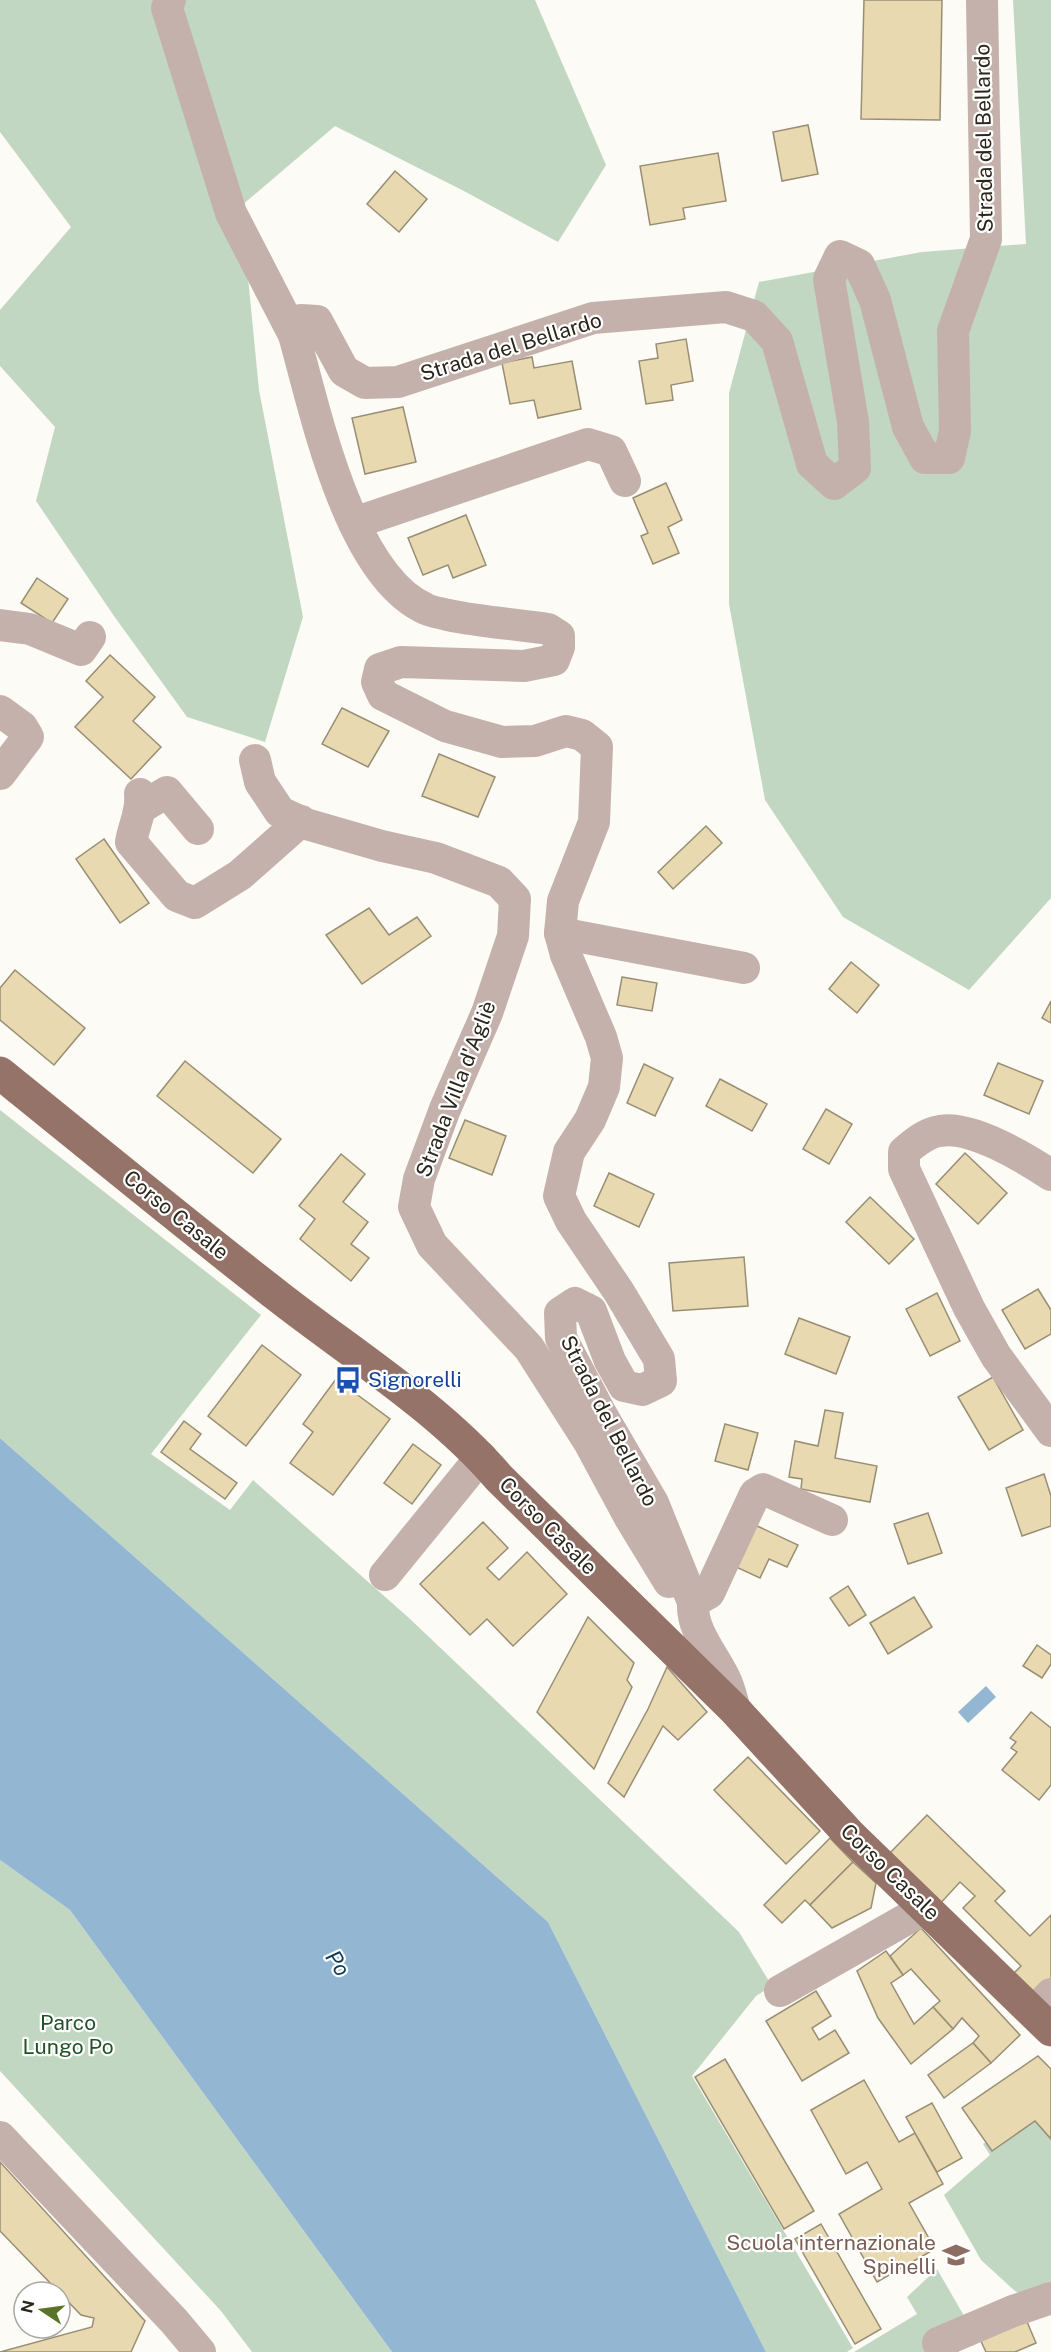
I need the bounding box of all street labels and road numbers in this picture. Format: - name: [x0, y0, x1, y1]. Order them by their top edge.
- street label: Strada del Bellardo: [969, 44, 998, 232]
- street label: Strada del Bellardo: [417, 307, 605, 386]
- street label: Strada Villa d'Agliè: [410, 997, 501, 1180]
- street label: Corso Casale: [119, 1165, 234, 1265]
- street label: Strada del Bellardo: [556, 1331, 663, 1510]
- street label: Corso Casale: [494, 1472, 602, 1580]
- street label: Corso Casale: [836, 1818, 945, 1925]

